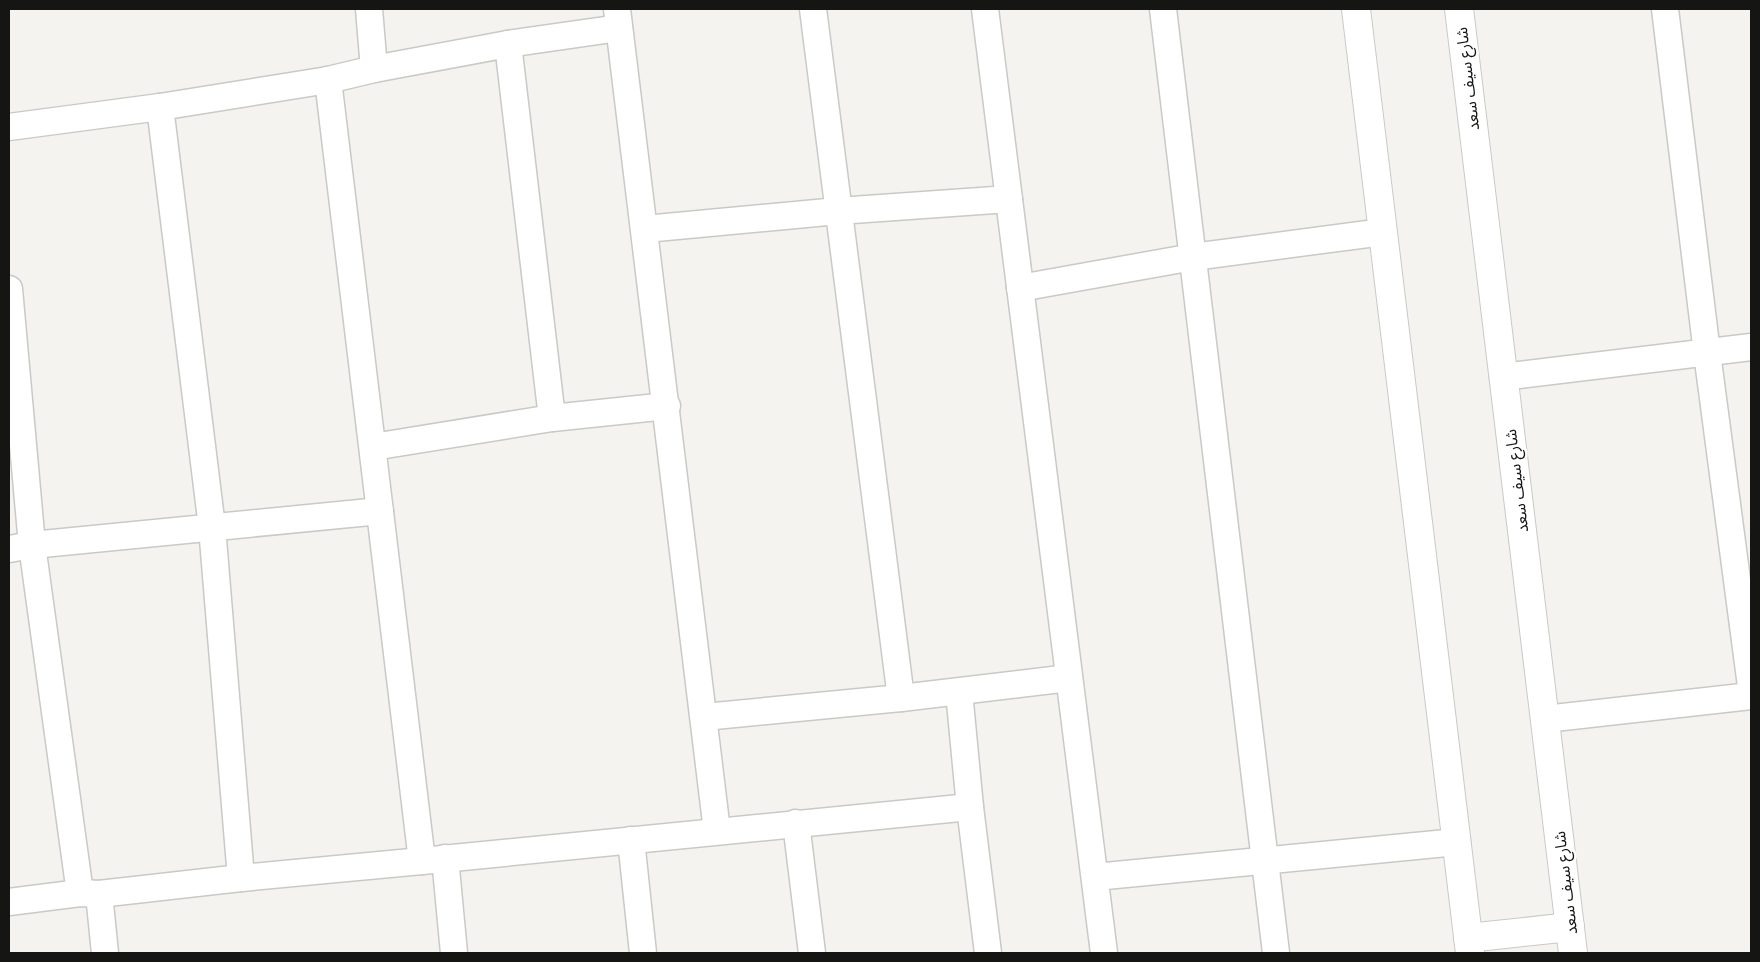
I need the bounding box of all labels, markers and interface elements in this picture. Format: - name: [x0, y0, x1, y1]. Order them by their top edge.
- street label: شارع سيف سعد: [1452, 26, 1486, 132]
- street label: شارع سيف سعد: [1501, 428, 1535, 534]
- street label: شارع سيف سعد: [1550, 830, 1584, 936]

